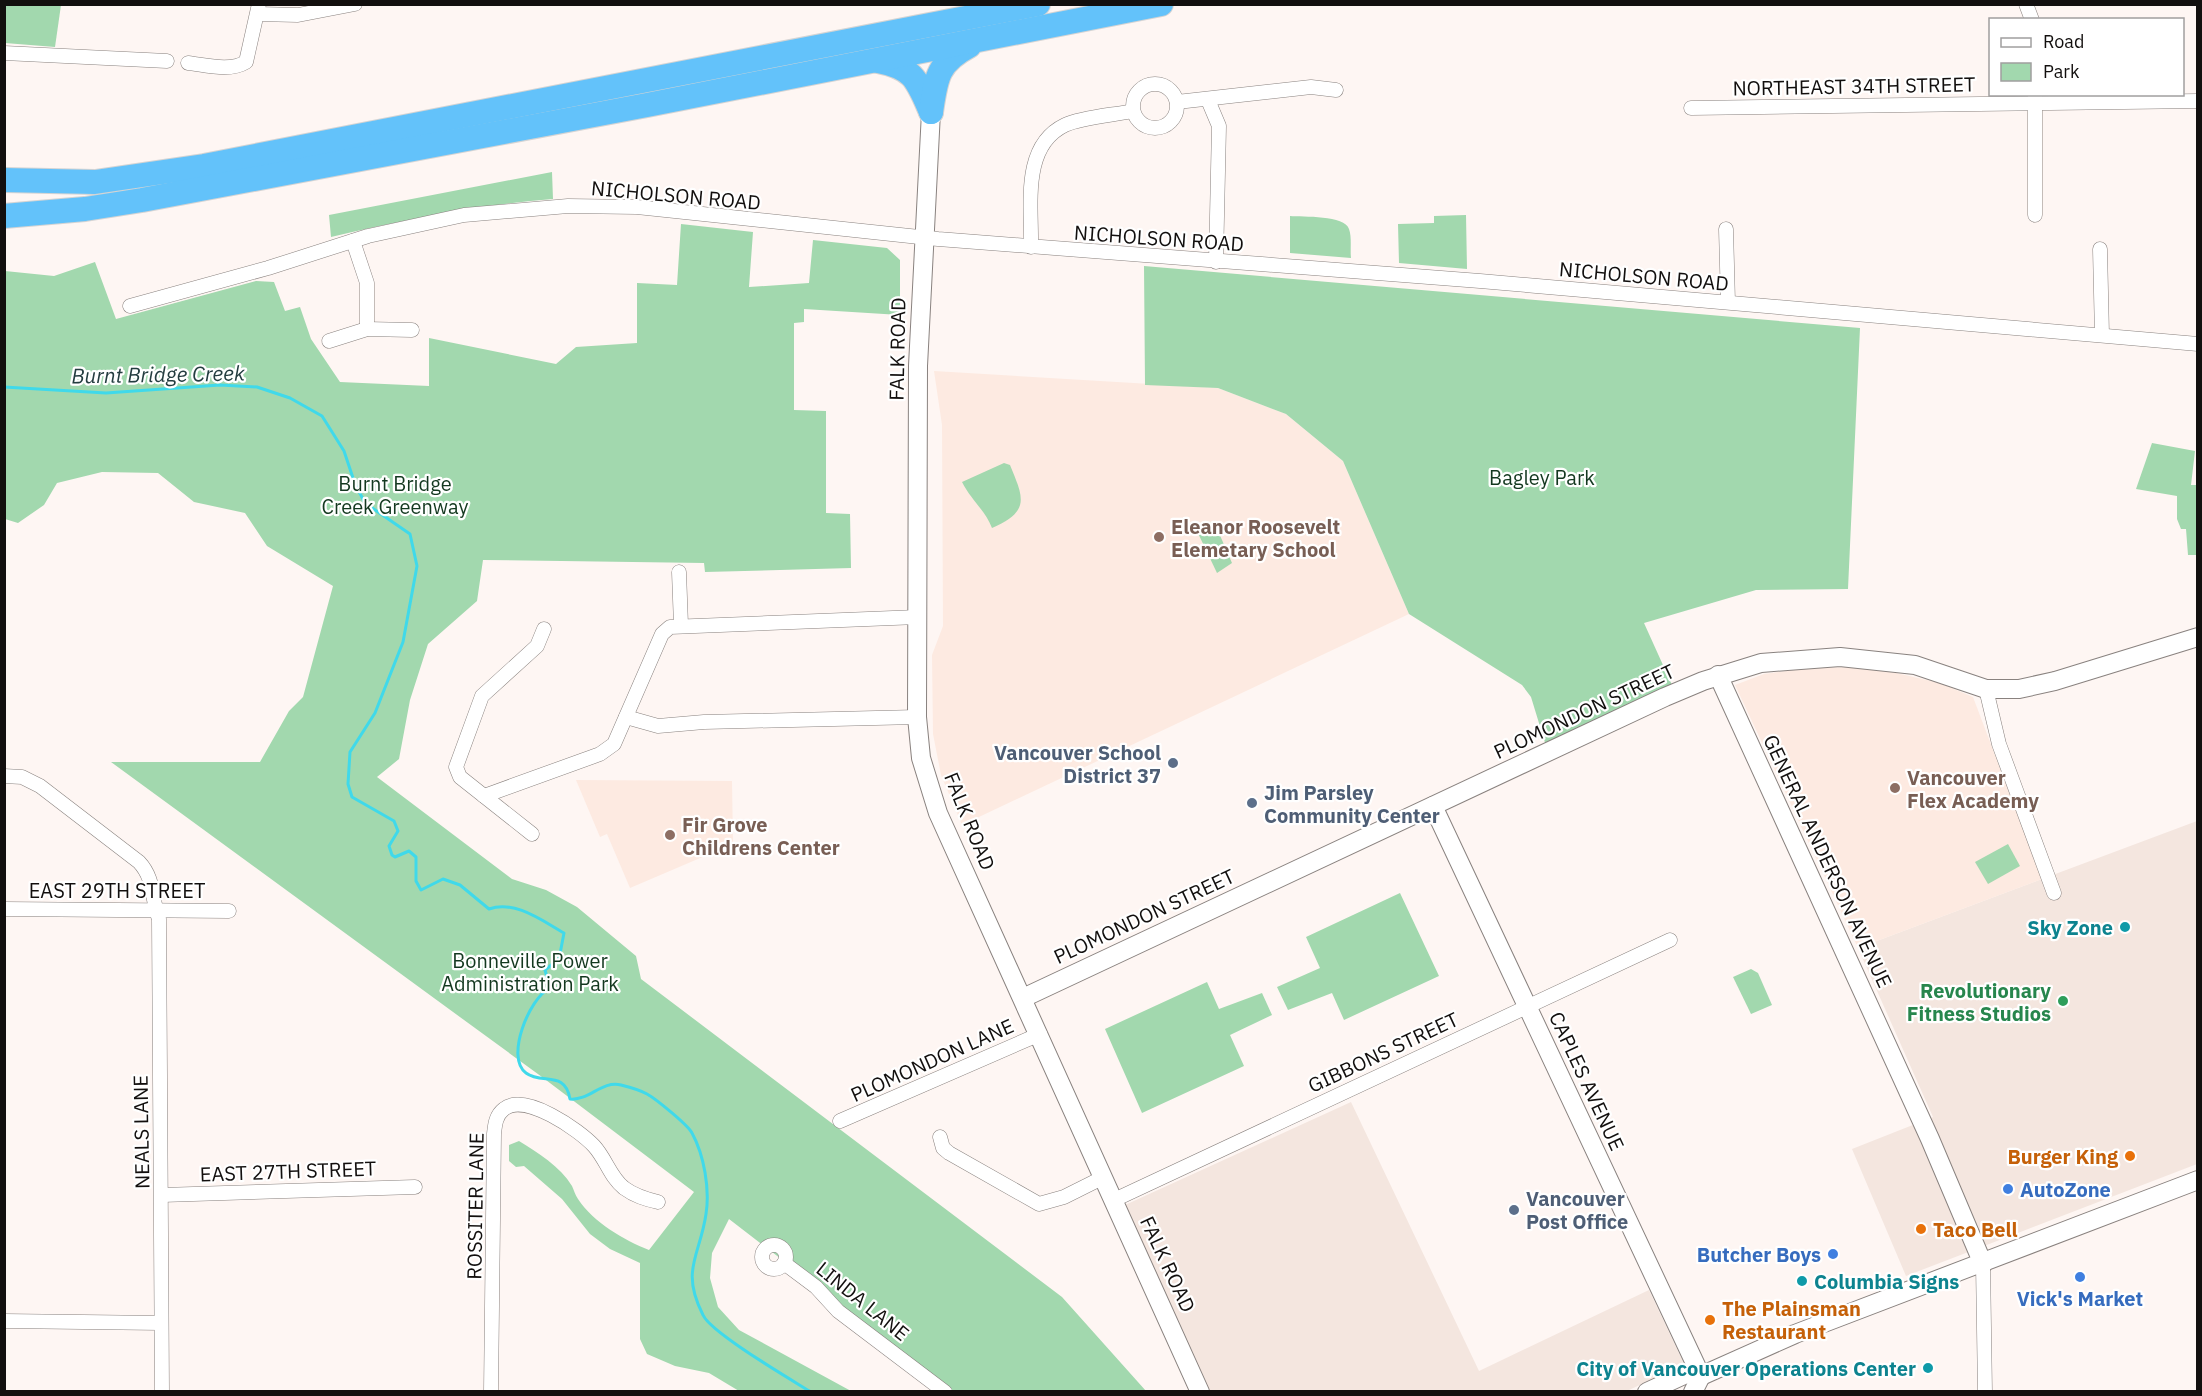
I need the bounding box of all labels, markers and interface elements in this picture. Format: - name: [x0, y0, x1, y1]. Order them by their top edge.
- legend: [1989, 18, 2184, 96]
- text: Road: [2043, 30, 2084, 53]
- text: Park: [2043, 60, 2080, 83]
- street label: NORTHEAST 34TH STREET: [1732, 70, 1976, 102]
- street label: NICHOLSON ROAD: [590, 174, 762, 216]
- street label: NICHOLSON ROAD: [1073, 219, 1245, 257]
- street label: NICHOLSON ROAD: [1558, 255, 1730, 297]
- street label: FALK ROAD: [883, 297, 911, 401]
- water label: Burnt Bridge Creek: [71, 358, 246, 390]
- park label: Bagley Park: [1489, 464, 1595, 491]
- park label: Burnt Bridge Creek Greenway: [322, 470, 469, 520]
- place label: Eleanor Roosevelt Elemetary School: [1171, 513, 1340, 563]
- marker: Eleanor Roosevelt Elemetary School: [1152, 530, 1166, 544]
- street label: PLOMONDON STREET: [1489, 657, 1679, 765]
- street label: GENERAL ANDERSON AVENUE: [1757, 730, 1899, 992]
- place label: Vancouver School District 37: [994, 739, 1161, 789]
- marker: Vancouver School District 37: [1166, 756, 1180, 770]
- place label: Vancouver Flex Academy: [1907, 764, 2039, 814]
- street label: FALK ROAD: [938, 768, 1002, 874]
- place label: Jim Parsley Community Center: [1264, 779, 1440, 829]
- marker: Vancouver Flex Academy: [1888, 781, 1902, 795]
- marker: Jim Parsley Community Center: [1245, 796, 1259, 810]
- place label: Fir Grove Childrens Center: [682, 811, 840, 861]
- marker: Fir Grove Childrens Center: [663, 828, 677, 842]
- street label: PLOMONDON STREET: [1049, 862, 1239, 970]
- street label: EAST 29TH STREET: [29, 877, 205, 904]
- place label: Sky Zone: [2027, 914, 2113, 941]
- marker: Sky Zone: [2118, 920, 2132, 934]
- park label: Bonneville Power Administration Park: [441, 947, 619, 997]
- place label: Revolutionary Fitness Studios: [1907, 977, 2051, 1027]
- marker: Revolutionary Fitness Studios: [2056, 994, 2070, 1008]
- street label: GIBBONS STREET: [1303, 1005, 1463, 1099]
- street label: CAPLES AVENUE: [1543, 1007, 1631, 1155]
- street label: PLOMONDON LANE: [846, 1012, 1018, 1108]
- street label: NEALS LANE: [127, 1075, 155, 1189]
- street label: ROSSITER LANE: [460, 1132, 490, 1280]
- place label: Burger King: [2007, 1143, 2119, 1170]
- marker: Burger King: [2123, 1149, 2137, 1163]
- street label: EAST 27TH STREET: [199, 1154, 377, 1188]
- place label: AutoZone: [2020, 1176, 2111, 1203]
- marker: AutoZone: [2001, 1182, 2015, 1196]
- place label: Vancouver Post Office: [1526, 1185, 1628, 1235]
- marker: Vancouver Post Office: [1507, 1203, 1521, 1217]
- street label: FALK ROAD: [1134, 1212, 1202, 1316]
- place label: Taco Bell: [1933, 1216, 2017, 1243]
- marker: Taco Bell: [1914, 1222, 1928, 1236]
- place label: Butcher Boys: [1697, 1241, 1821, 1268]
- marker: Butcher Boys: [1826, 1247, 1840, 1261]
- street label: LINDA LANE: [811, 1255, 915, 1347]
- place label: Columbia Signs: [1814, 1268, 1959, 1295]
- marker: Vick's Market: [2073, 1270, 2087, 1284]
- marker: Columbia Signs: [1795, 1274, 1809, 1288]
- place label: Vick's Market: [2017, 1285, 2143, 1312]
- place label: The Plainsman Restaurant: [1722, 1295, 1861, 1345]
- marker: The Plainsman Restaurant: [1703, 1313, 1717, 1327]
- place label: City of Vancouver Operations Center: [1576, 1355, 1916, 1382]
- marker: City of Vancouver Operations Center: [1921, 1361, 1935, 1375]

